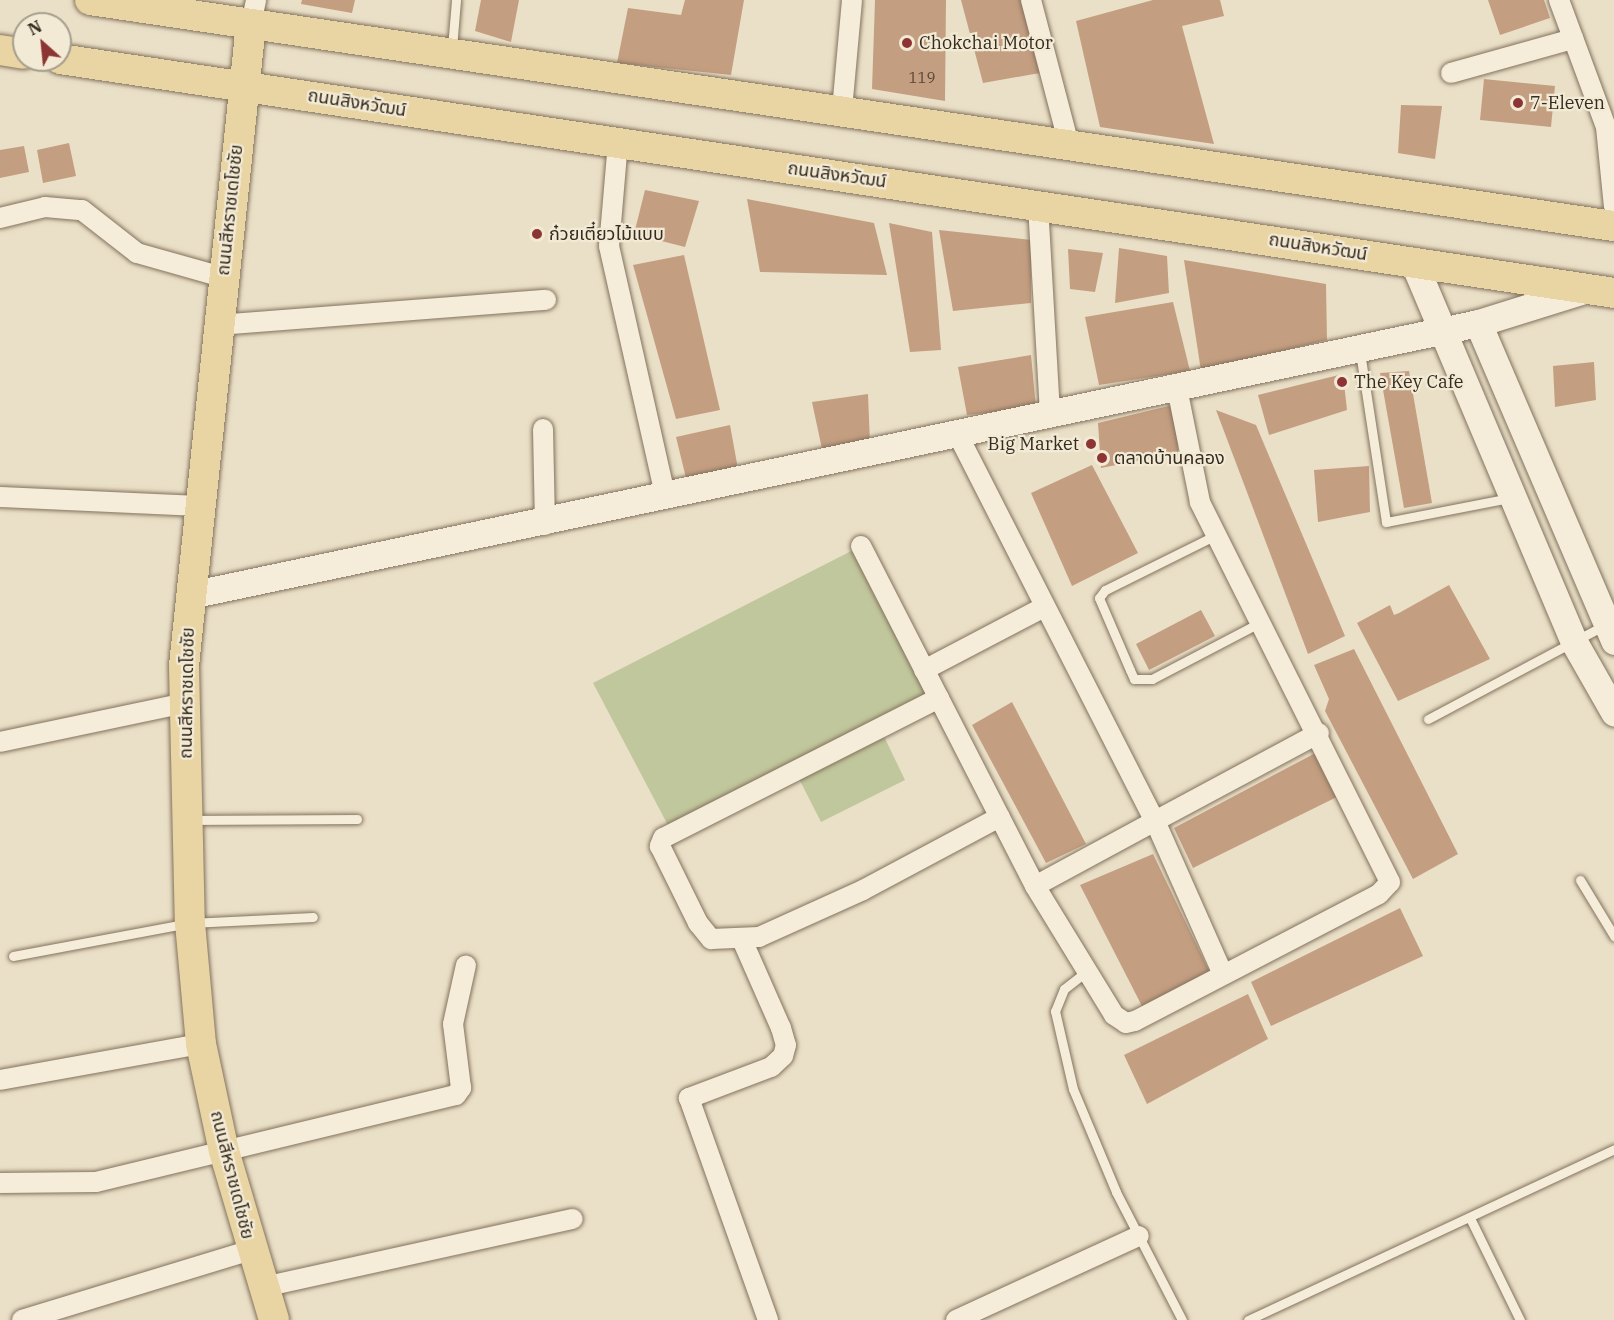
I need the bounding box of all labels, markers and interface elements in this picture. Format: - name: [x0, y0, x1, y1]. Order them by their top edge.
- north arrow: [12, 12, 72, 72]
- text: N: [25, 16, 45, 40]
- place label: Chokchai Motor: [919, 32, 1053, 54]
- marker: Chokchai Motor: [900, 36, 914, 50]
- house number: 119: [909, 69, 935, 87]
- street label: ถนนสิงหวัฒน์: [306, 85, 408, 121]
- place label: 7-Eleven: [1530, 92, 1605, 114]
- marker: 7-Eleven: [1511, 96, 1525, 110]
- street label: ถนนสีหราชเดโชชัย: [212, 143, 248, 277]
- street label: ถนนสิงหวัฒน์: [786, 157, 888, 193]
- place label: ก๋วยเตี๋ยวไม้แบบ: [549, 223, 664, 245]
- marker: ก๋วยเตี๋ยวไม้แบบ: [530, 227, 544, 241]
- street label: ถนนสิงหวัฒน์: [1267, 229, 1369, 265]
- place label: The Key Cafe: [1354, 371, 1463, 393]
- marker: The Key Cafe: [1335, 375, 1349, 389]
- place label: Big Market: [988, 433, 1079, 455]
- marker: Big Market: [1084, 437, 1098, 451]
- place label: ตลาดบ้านคลอง: [1114, 447, 1225, 469]
- marker: ตลาดบ้านคลอง: [1095, 451, 1109, 465]
- street label: ถนนสีหราชเดโชชัย: [175, 627, 199, 759]
- street label: ถนนสีหราชเดโชชัย: [206, 1108, 258, 1242]

